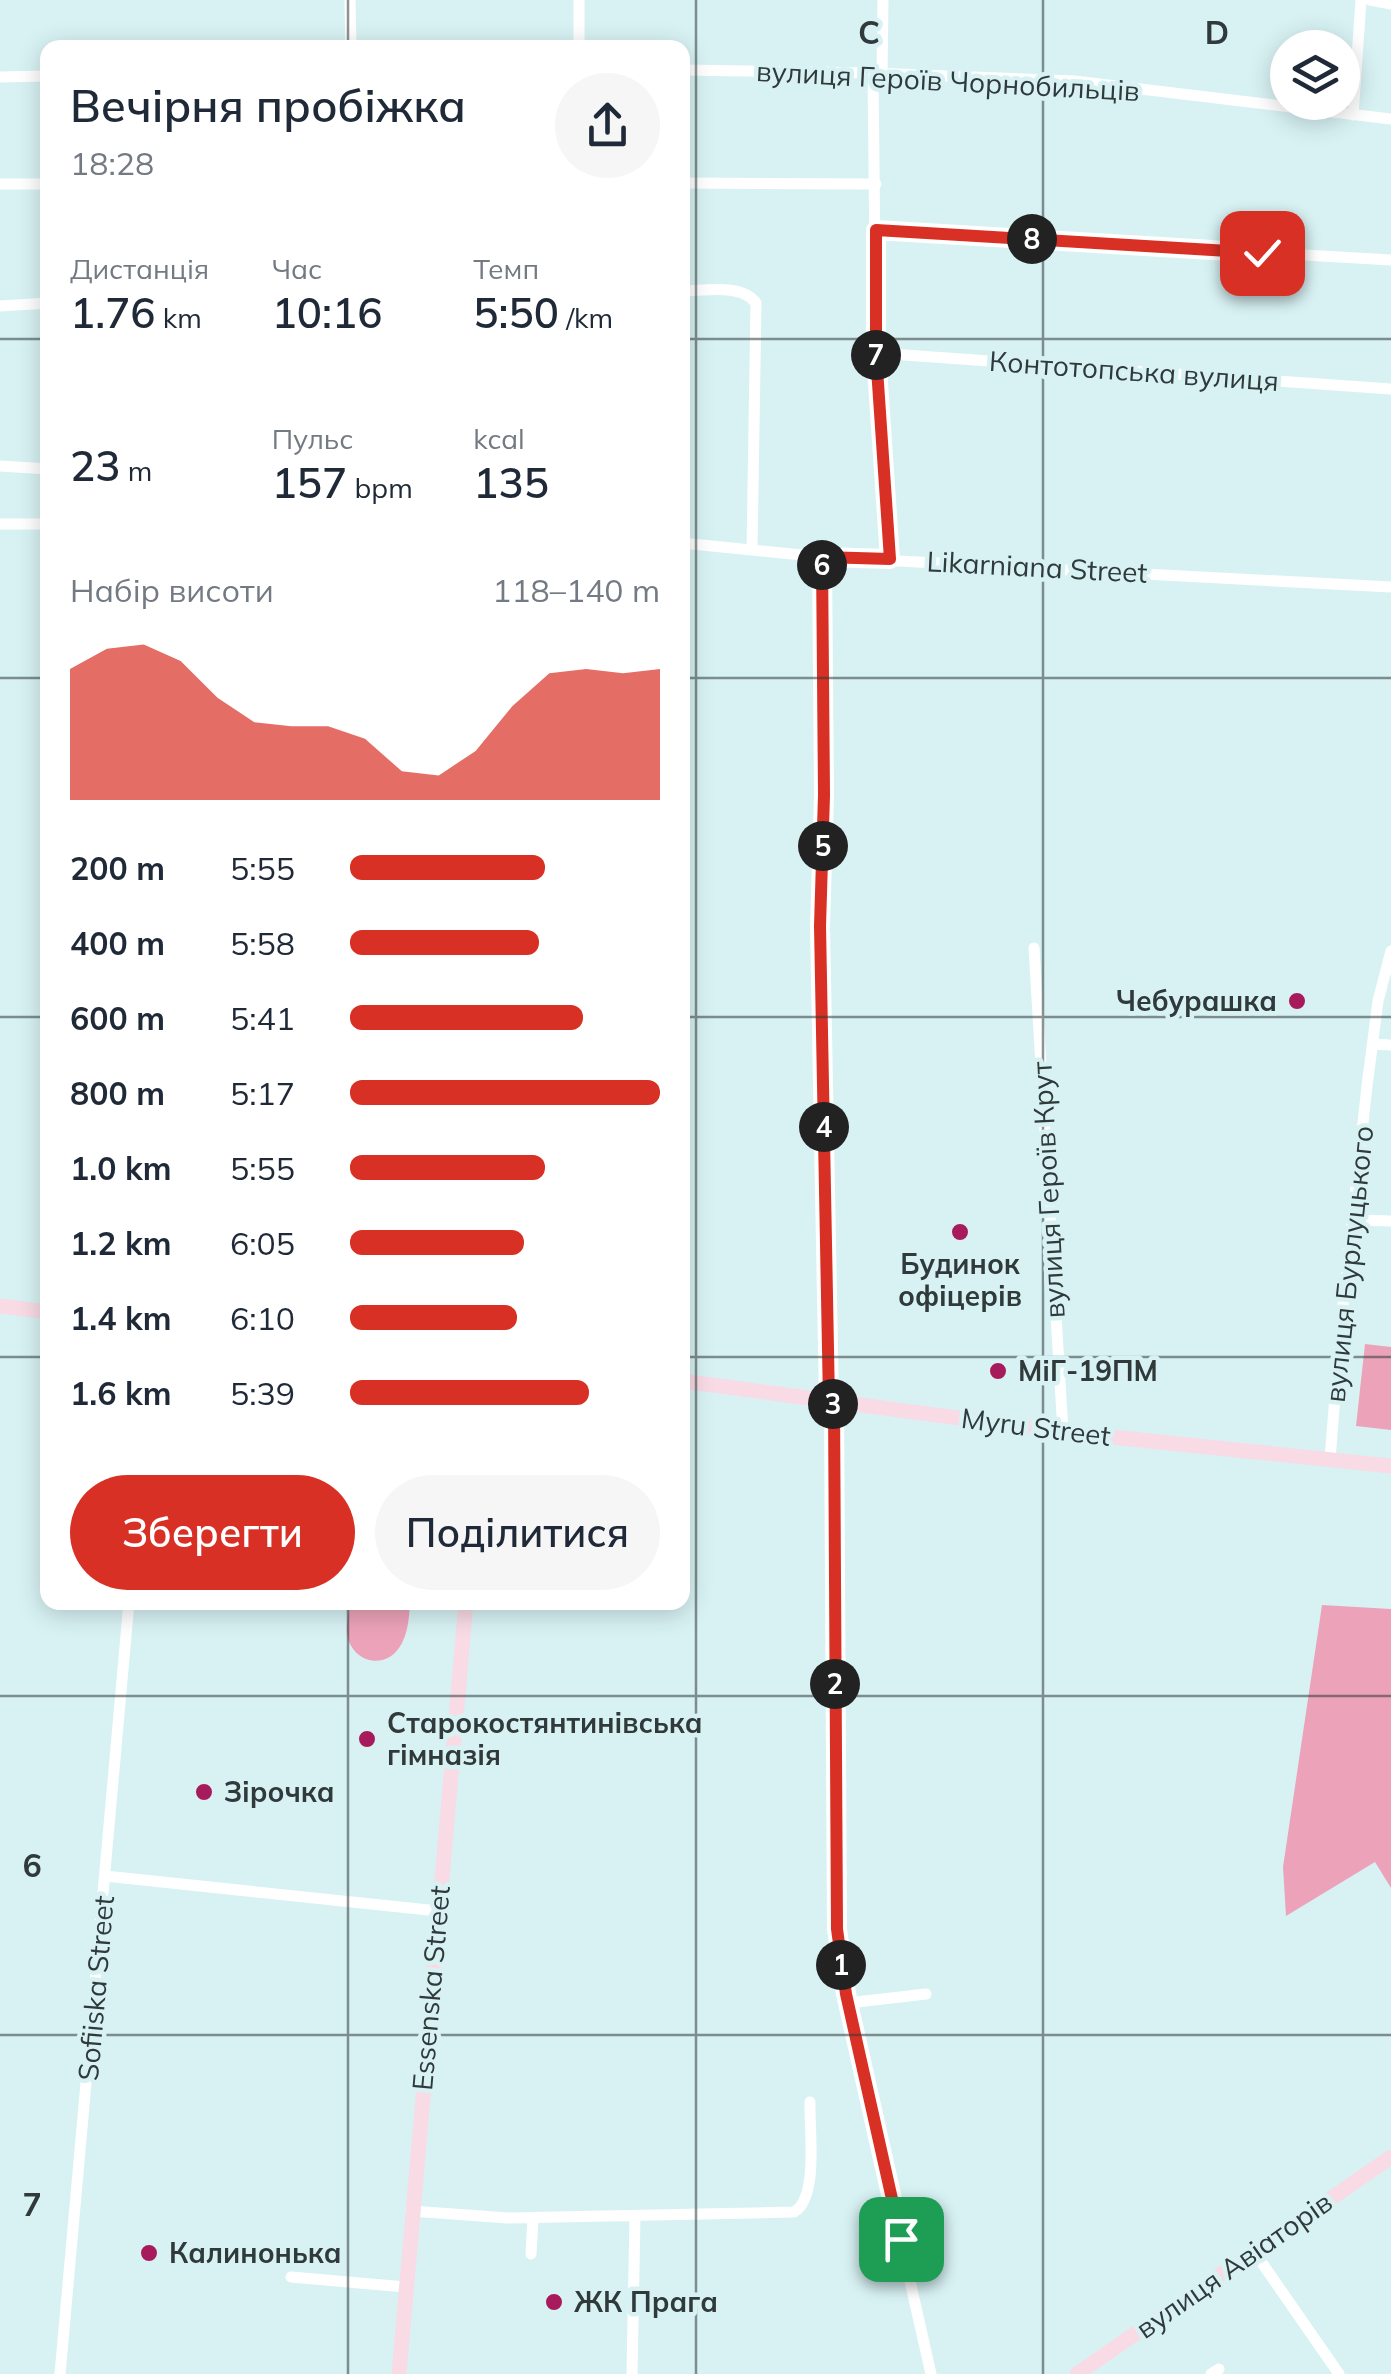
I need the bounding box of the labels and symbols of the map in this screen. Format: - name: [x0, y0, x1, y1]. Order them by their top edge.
- text: C: [858, 12, 880, 52]
- text: D: [1205, 12, 1229, 52]
- street label: вулиця Героїв Чорнобильців: [755, 53, 1141, 108]
- pin: [1220, 211, 1305, 296]
- pin: 8: [1007, 214, 1057, 264]
- pin: 7: [851, 330, 901, 380]
- street label: Контотопська вулиця: [988, 343, 1280, 398]
- pin: 6: [797, 540, 847, 590]
- street label: Likarniana Street: [926, 543, 1148, 590]
- pin: 5: [798, 821, 848, 871]
- place label: Чебурашка: [1116, 983, 1277, 1018]
- marker: Чебурашка: [1286, 990, 1308, 1012]
- street label: вулиця Героїв Крут: [1023, 1061, 1072, 1319]
- pin: 4: [799, 1102, 849, 1152]
- street label: вулиця Бурлуцького: [1317, 1124, 1380, 1404]
- marker: Будинок офіцерів: [949, 1221, 971, 1243]
- place label: Будинок офіцерів: [898, 1246, 1022, 1313]
- place label: МіГ-19ПМ: [1018, 1353, 1158, 1388]
- marker: МіГ-19ПМ: [987, 1360, 1009, 1382]
- pin: 3: [808, 1379, 858, 1429]
- street label: Myru Street: [960, 1400, 1113, 1453]
- pin: 2: [810, 1659, 860, 1709]
- place label: Старокостянтинівська гімназія: [387, 1705, 702, 1772]
- marker: Старокостянтинівська гімназія: [356, 1728, 378, 1750]
- place label: Зірочка: [224, 1774, 335, 1809]
- marker: Зірочка: [193, 1781, 215, 1803]
- text: 6: [22, 1845, 42, 1885]
- street label: Essenska Street: [404, 1884, 457, 2092]
- street label: Sofiiska Street: [70, 1894, 121, 2082]
- pin: 1: [816, 1940, 866, 1990]
- text: 7: [22, 2184, 42, 2224]
- street label: вулиця Авіаторів: [1129, 2184, 1339, 2345]
- pin: [859, 2197, 944, 2282]
- place label: Калинонька: [169, 2235, 341, 2270]
- marker: Калинонька: [138, 2242, 160, 2264]
- place label: ЖК Прага: [574, 2284, 718, 2319]
- marker: ЖК Прага: [543, 2291, 565, 2313]

